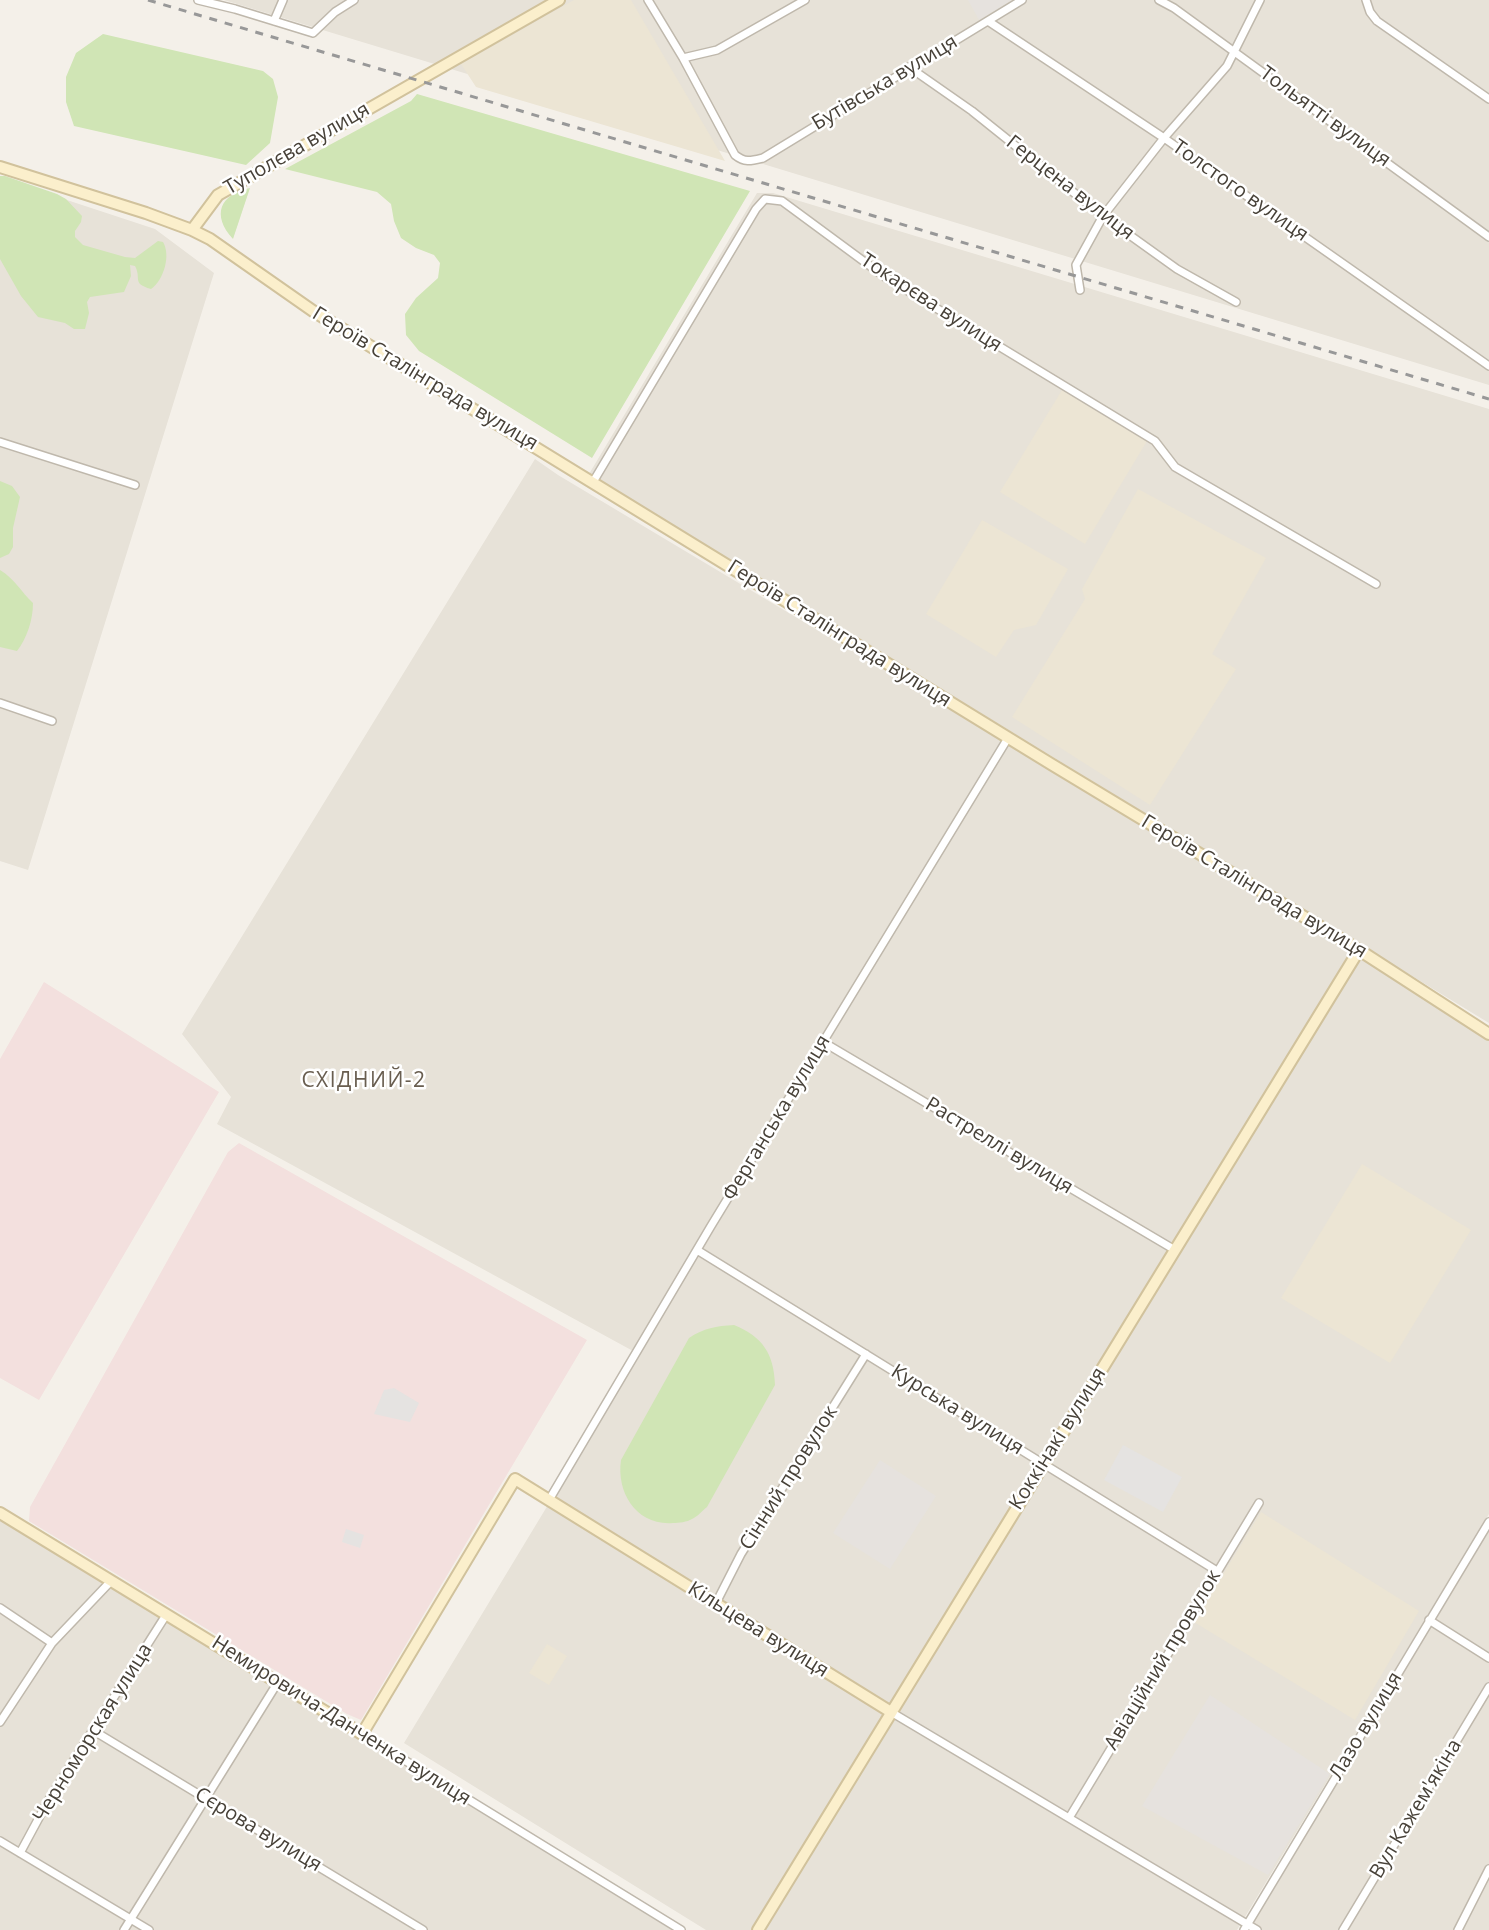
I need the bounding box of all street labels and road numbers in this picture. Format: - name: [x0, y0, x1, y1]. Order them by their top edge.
- street label: Бутівська вулиця: [808, 30, 962, 136]
- street label: Тольятті вулиця: [1255, 62, 1395, 172]
- street label: Туполєва вулиця: [220, 98, 374, 200]
- street label: Герцена вулиця: [1001, 131, 1139, 245]
- street label: Толстого вулиця: [1167, 135, 1313, 247]
- street label: Токарєва вулиця: [856, 248, 1006, 358]
- street label: Героїв Сталінграда вулиця: [308, 302, 542, 456]
- street label: Героїв Сталінграда вулиця: [723, 555, 955, 713]
- street label: Героїв Сталінграда вулиця: [1137, 810, 1371, 964]
- street label: Ферганська вулиця: [718, 1031, 836, 1205]
- street label: Растреллі вулиця: [921, 1092, 1077, 1200]
- street label: Курська вулиця: [886, 1360, 1028, 1460]
- street label: Коккінакі вулиця: [1004, 1363, 1112, 1515]
- street label: Сінний провулок: [735, 1401, 843, 1555]
- street label: Авіаційний провулок: [1100, 1566, 1226, 1754]
- street label: Кільцева вулиця: [683, 1577, 833, 1683]
- street label: Немировича-Данченка вулиця: [207, 1631, 475, 1811]
- street label: Черноморская улица: [28, 1639, 158, 1827]
- street label: Лазо вулиця: [1324, 1668, 1408, 1784]
- street label: Вул Кажем'якіна: [1365, 1735, 1467, 1883]
- street label: Сєрова вулиця: [190, 1783, 326, 1877]

